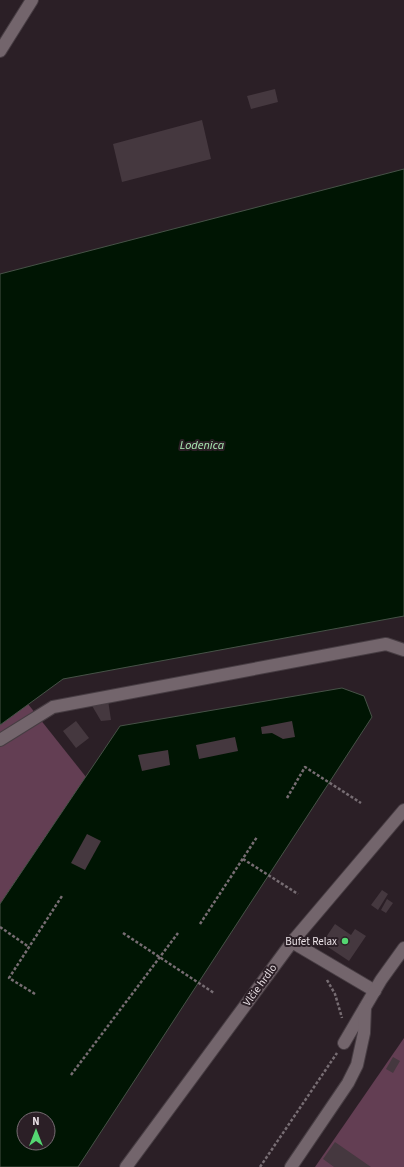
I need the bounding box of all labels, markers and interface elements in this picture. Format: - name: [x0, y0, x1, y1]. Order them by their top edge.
- water label: Lodenica: [180, 437, 225, 454]
- place label: Bufet Relax: [285, 934, 337, 949]
- marker: Bufet Relax: [340, 936, 350, 946]
- street label: Vlčie hrdlo: [240, 961, 280, 1009]
- north arrow: [16, 1111, 56, 1151]
- text: N: [32, 1114, 40, 1129]

